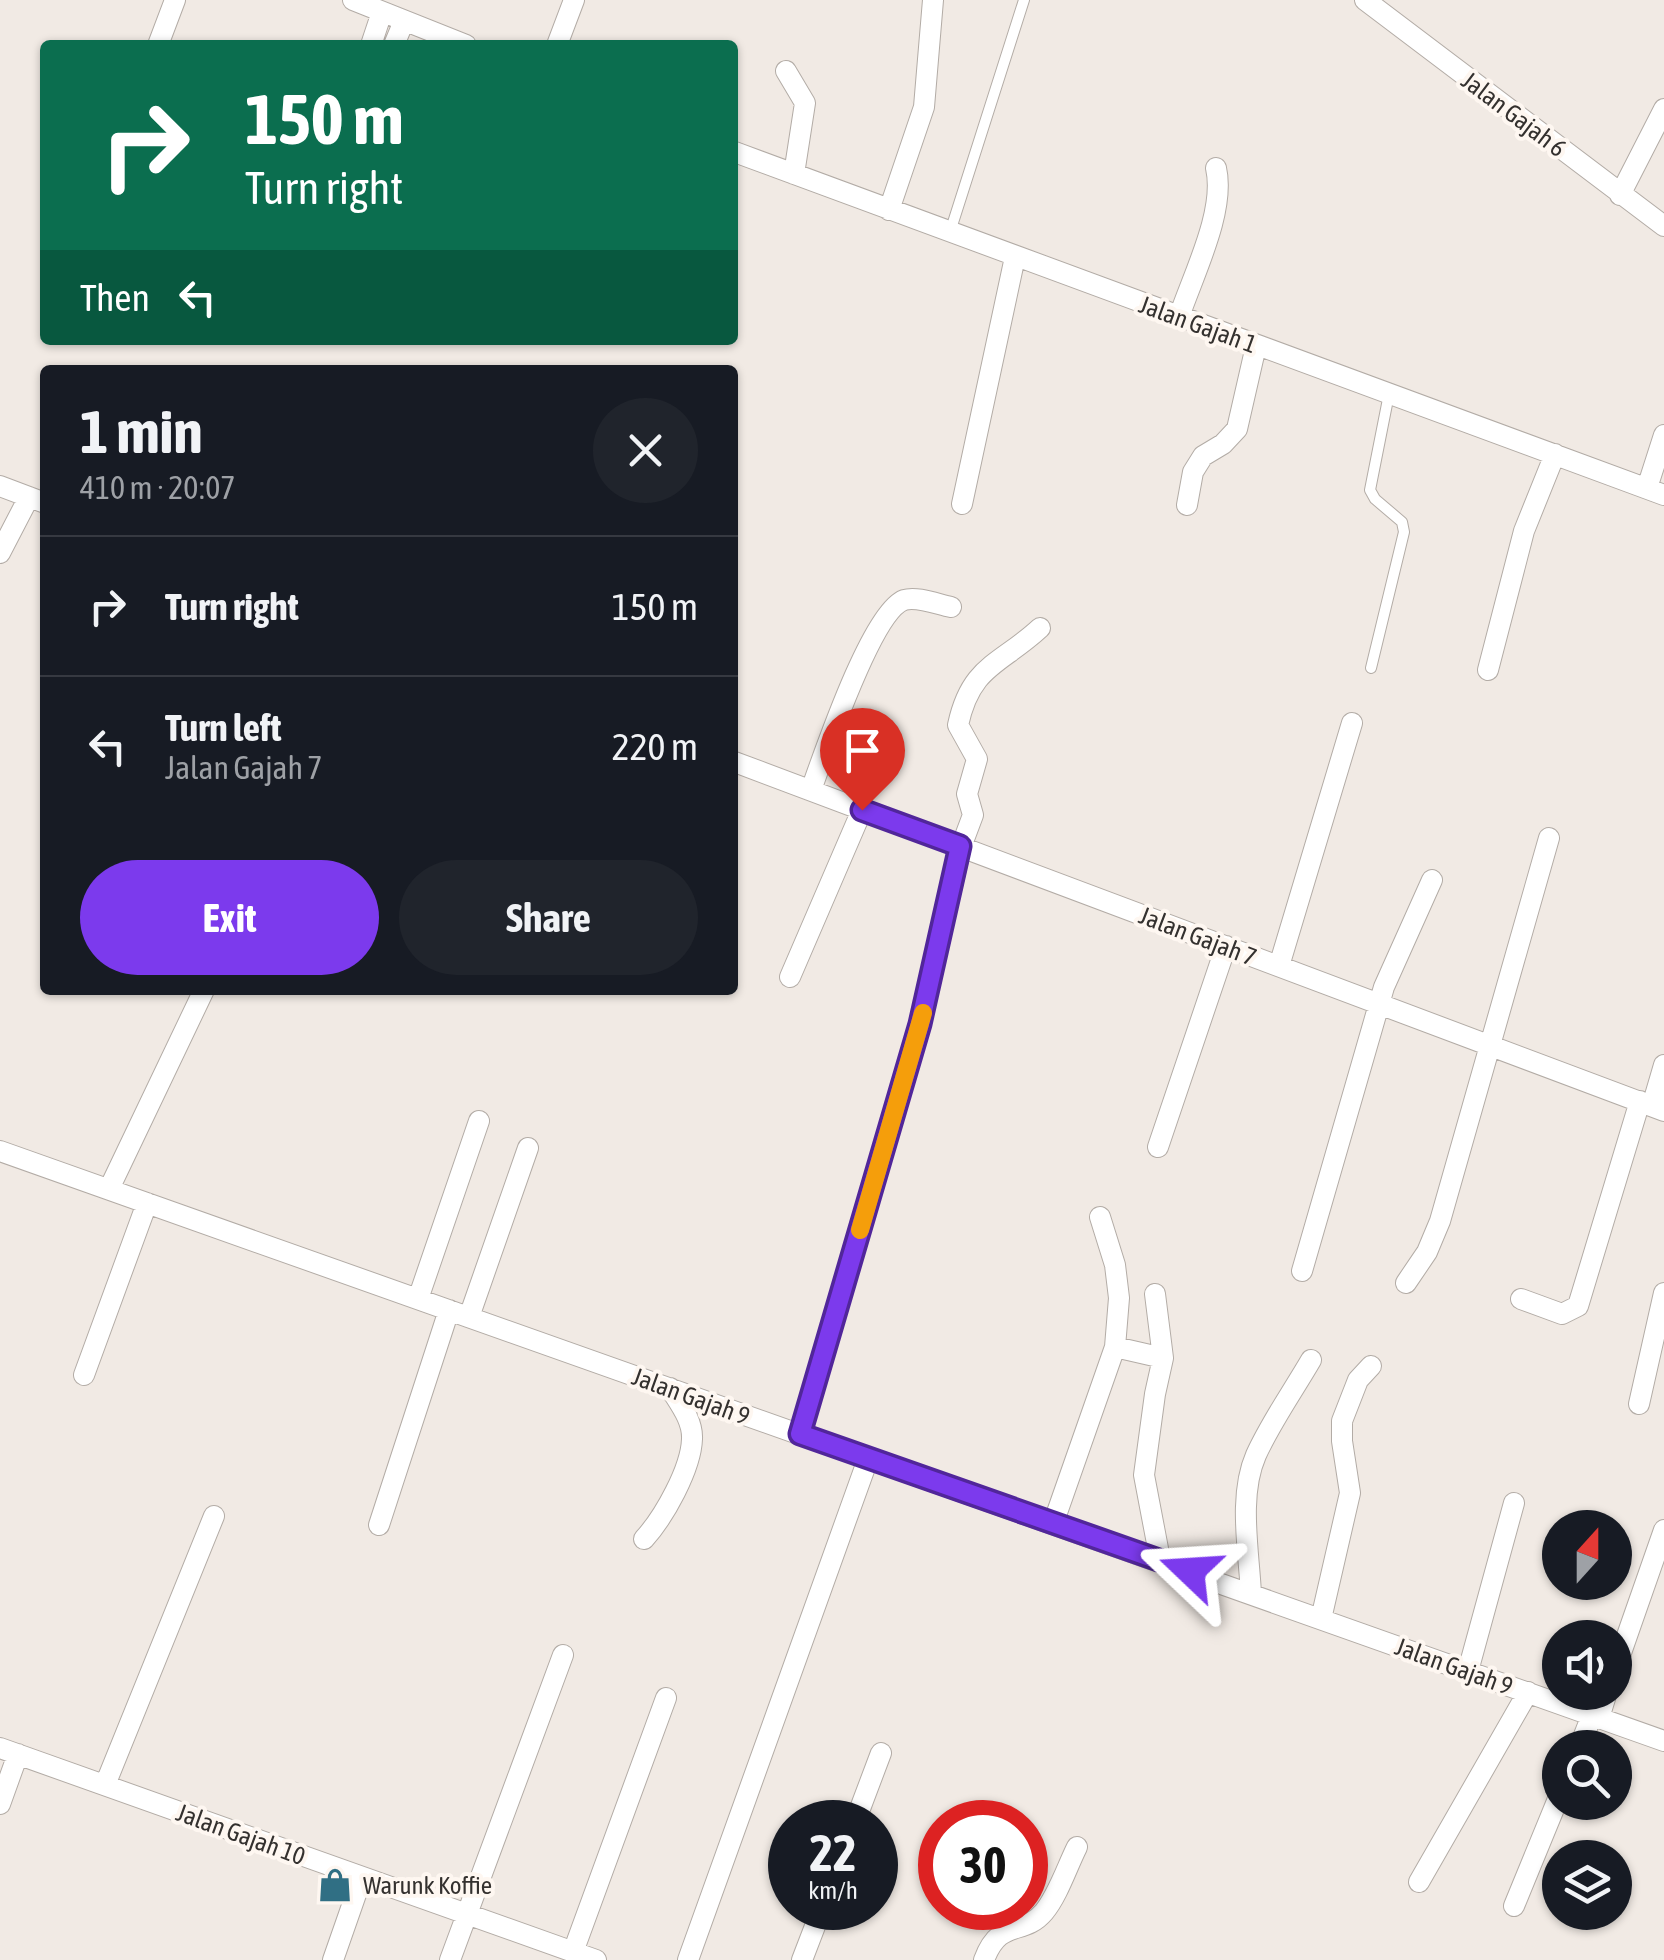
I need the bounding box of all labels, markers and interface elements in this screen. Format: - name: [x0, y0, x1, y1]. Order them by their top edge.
- street label: Jalan Gajah 6: [1456, 66, 1572, 162]
- text: 150 m: [245, 79, 404, 159]
- icon: right: [80, 80, 210, 210]
- text: Turn right: [245, 162, 403, 214]
- icon: left: [170, 270, 225, 325]
- text: Then: [80, 276, 150, 319]
- street label: Jalan Gajah 1: [1135, 290, 1261, 358]
- text: 1 min: [80, 397, 203, 466]
- button: close: [593, 398, 698, 503]
- text: 410 m · 20:07: [80, 469, 235, 506]
- icon: right: [80, 579, 135, 634]
- text: Turn right: [165, 585, 299, 628]
- text: 150 m: [612, 585, 698, 628]
- text: Turn left: [165, 706, 281, 749]
- pin: [820, 708, 905, 811]
- icon: left: [80, 719, 135, 774]
- icon: arrive: [835, 723, 890, 778]
- text: 220 m: [612, 725, 698, 768]
- text: Jalan Gajah 7: [165, 749, 322, 786]
- button: Exit: [80, 860, 379, 975]
- button: Share: [399, 860, 698, 975]
- street label: Jalan Gajah 7: [1136, 901, 1260, 971]
- street label: Jalan Gajah 9: [628, 1362, 754, 1430]
- north arrow: [1542, 1510, 1632, 1600]
- map controls: [1542, 1510, 1632, 1930]
- position arrow: [1138, 1519, 1242, 1623]
- button: sound: [1542, 1620, 1632, 1710]
- street label: Jalan Gajah 9: [1391, 1632, 1517, 1700]
- button: search: [1542, 1730, 1632, 1820]
- street label: Jalan Gajah 10: [173, 1798, 309, 1870]
- speed limit sign: 30: [918, 1800, 1048, 1930]
- text: 22: [809, 1824, 856, 1882]
- button: layers: [1542, 1840, 1632, 1930]
- shop icon: Warunk Koffie: [316, 1866, 354, 1904]
- place label: Warunk Koffie: [363, 1871, 492, 1899]
- text: km/h: [808, 1876, 858, 1904]

